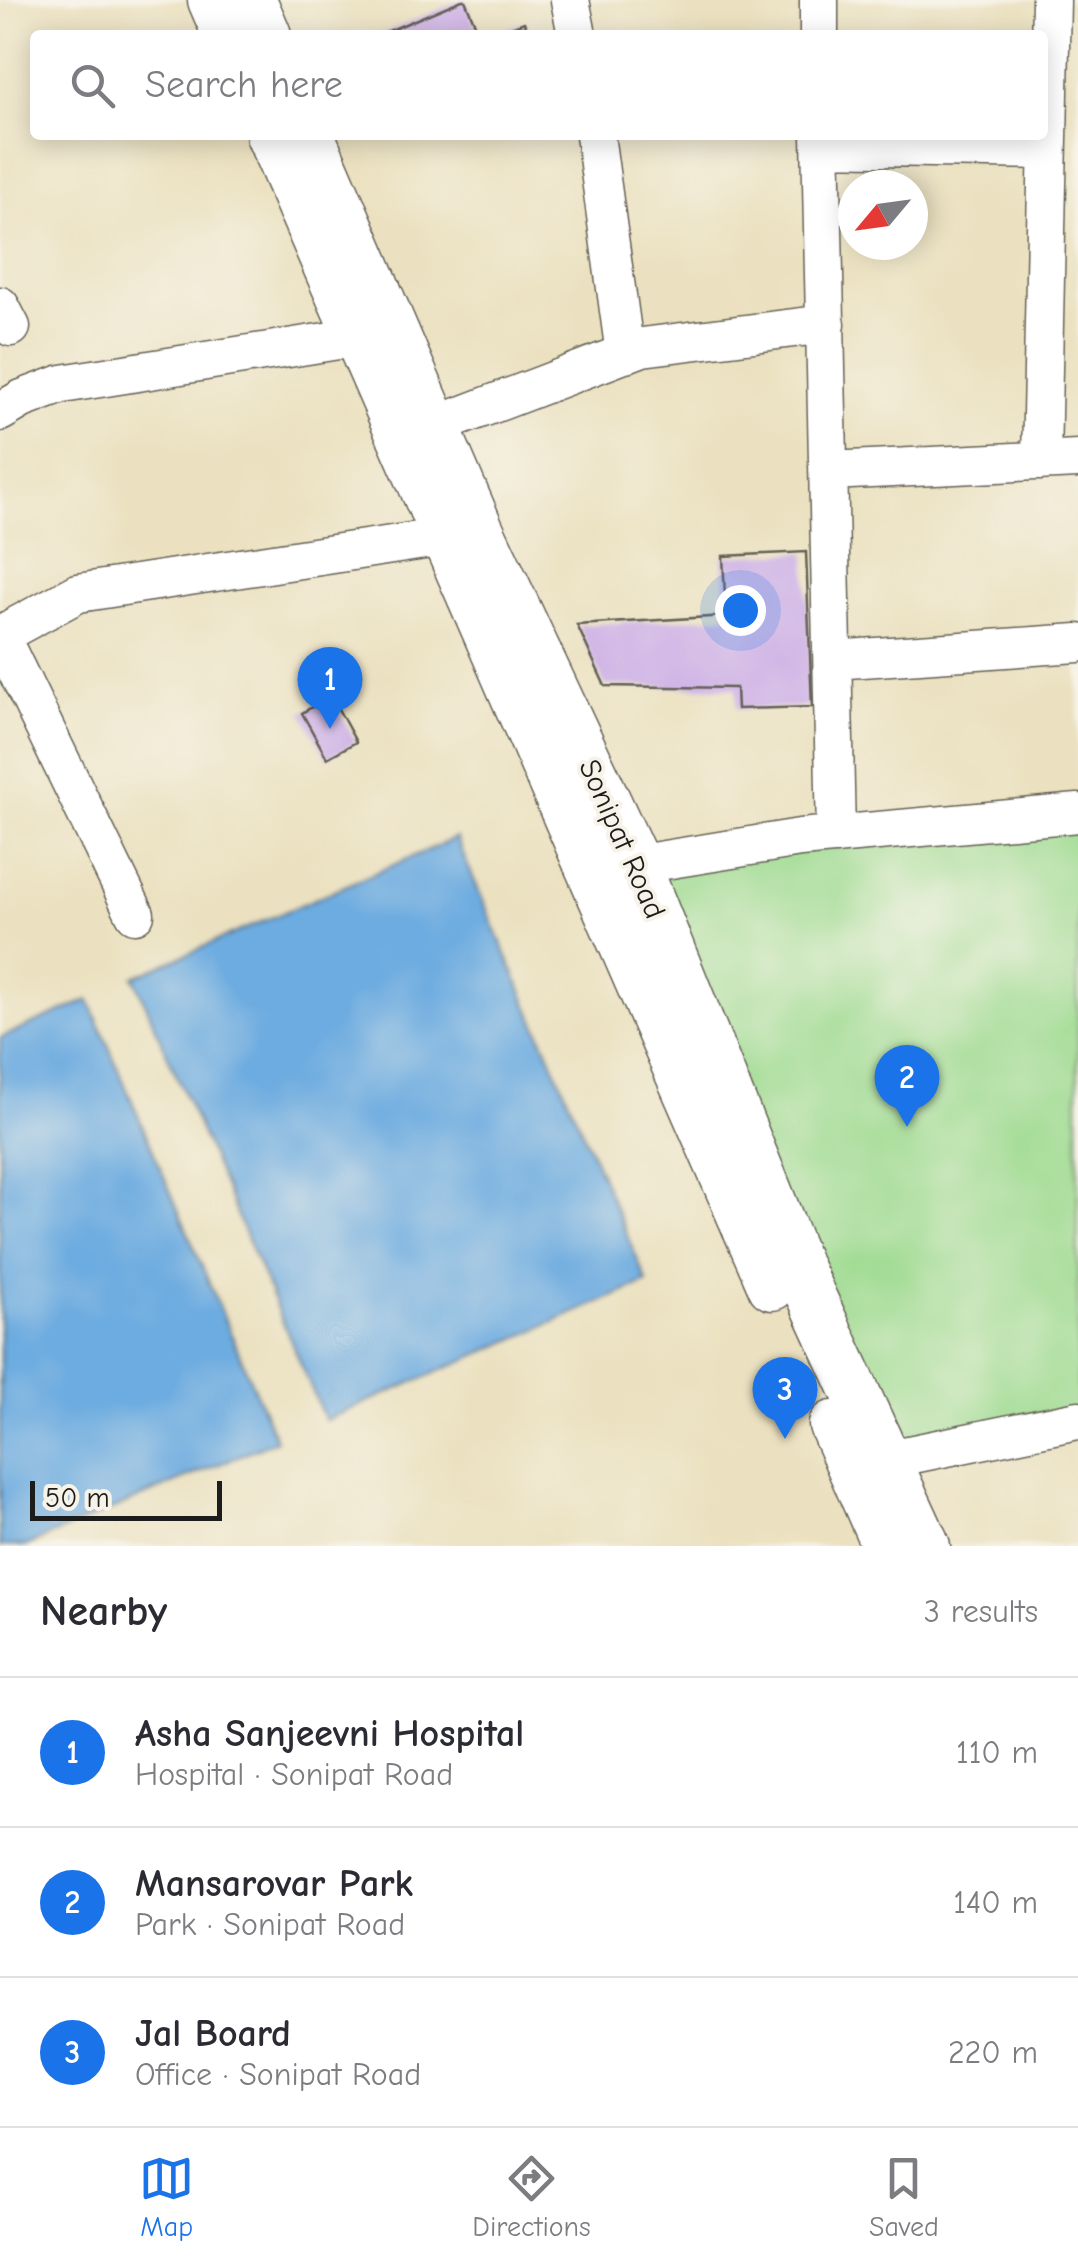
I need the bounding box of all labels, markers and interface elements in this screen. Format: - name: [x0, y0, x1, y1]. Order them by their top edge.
- search box: [30, 30, 1048, 140]
- icon: search: [65, 58, 120, 113]
- text: Search here: [145, 63, 343, 107]
- north arrow: [838, 170, 928, 260]
- your location: [715, 585, 766, 636]
- pin: 1: [298, 646, 362, 729]
- street label: Sonipat Road: [571, 754, 673, 924]
- pin: 2: [874, 1044, 940, 1127]
- pin: 3: [752, 1356, 818, 1439]
- scale bar: [30, 1476, 222, 1520]
- text: 50 m: [45, 1482, 110, 1514]
- text: Nearby: [40, 1587, 167, 1636]
- text: 3 results: [924, 1593, 1038, 1630]
- text: Asha Sanjeevni Hospital: [135, 1712, 524, 1756]
- text: 1: [66, 1734, 79, 1771]
- text: 110 m: [956, 1734, 1038, 1771]
- text: Hospital · Sonipat Road: [135, 1756, 453, 1793]
- text: Mansarovar Park: [135, 1862, 413, 1906]
- text: 2: [65, 1884, 80, 1921]
- text: 140 m: [953, 1884, 1038, 1921]
- text: Park · Sonipat Road: [135, 1906, 405, 1943]
- text: Jal Board: [135, 2012, 291, 2056]
- text: 3: [65, 2034, 80, 2071]
- text: 220 m: [948, 2034, 1038, 2071]
- text: Office · Sonipat Road: [135, 2056, 421, 2093]
- tab: Map: [139, 2151, 194, 2243]
- tab: Directions: [472, 2151, 591, 2243]
- tab: Saved: [869, 2151, 939, 2243]

